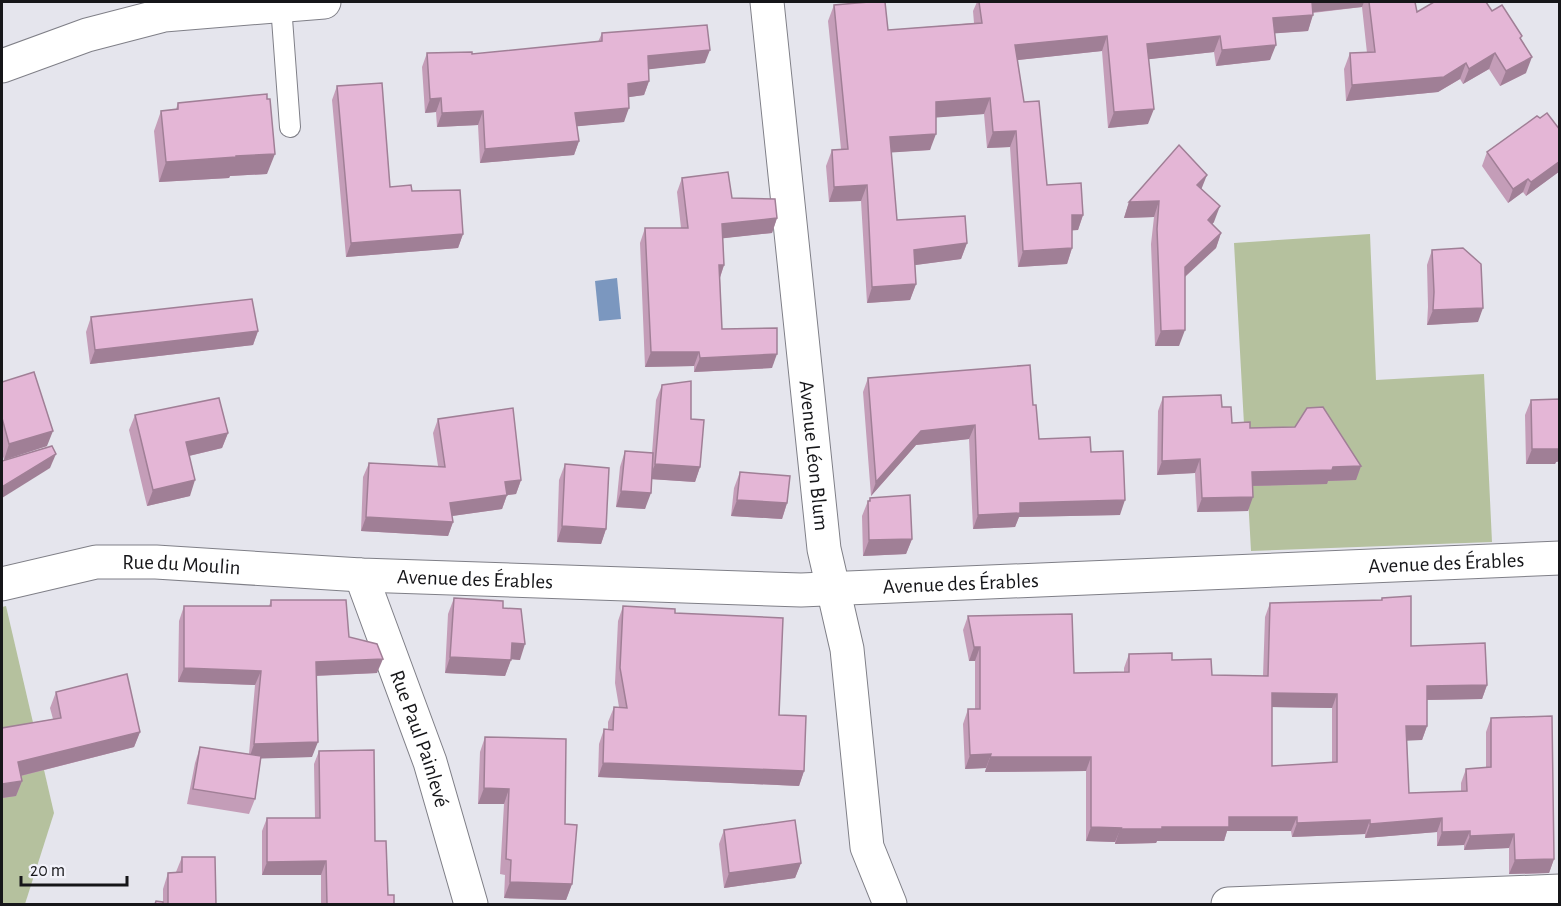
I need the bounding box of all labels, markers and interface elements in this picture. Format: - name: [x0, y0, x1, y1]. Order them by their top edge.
- street label: Avenue Léon Blum: [796, 379, 833, 532]
- street label: Avenue des Érables: [1368, 549, 1525, 577]
- street label: Rue du Moulin: [122, 552, 241, 578]
- street label: Avenue des Érables: [397, 566, 553, 592]
- street label: Avenue des Érables: [882, 569, 1039, 597]
- street label: Rue Paul Painlevé: [387, 667, 453, 810]
- scale bar: [21, 849, 128, 887]
- text: 20 m: [30, 862, 65, 880]

